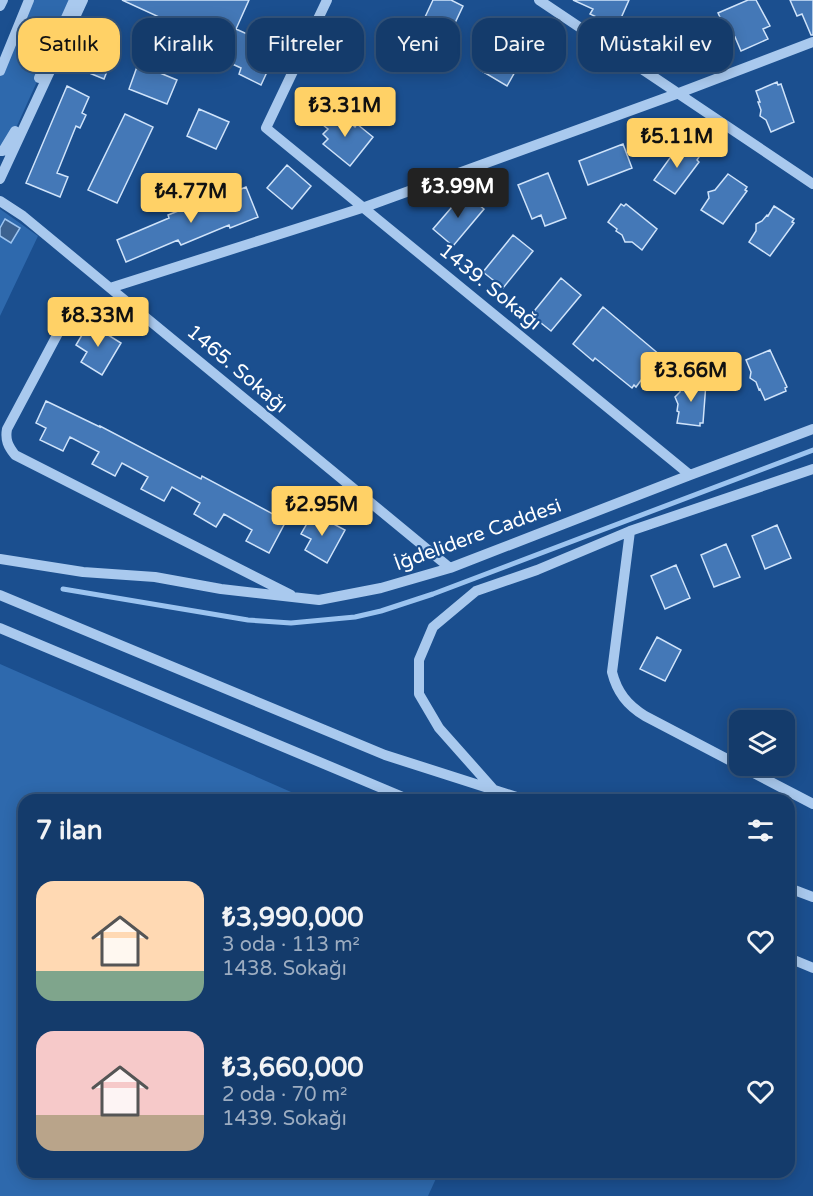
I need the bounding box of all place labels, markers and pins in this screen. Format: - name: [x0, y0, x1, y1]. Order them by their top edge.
- pin: ₺3.31M: [296, 87, 394, 138]
- pin: ₺5.11M: [628, 118, 726, 169]
- pin: ₺3.99M: [409, 168, 507, 219]
- pin: ₺4.77M: [142, 173, 240, 224]
- pin: ₺8.33M: [49, 297, 147, 348]
- pin: ₺3.66M: [642, 352, 740, 403]
- pin: ₺2.95M: [273, 486, 371, 537]

